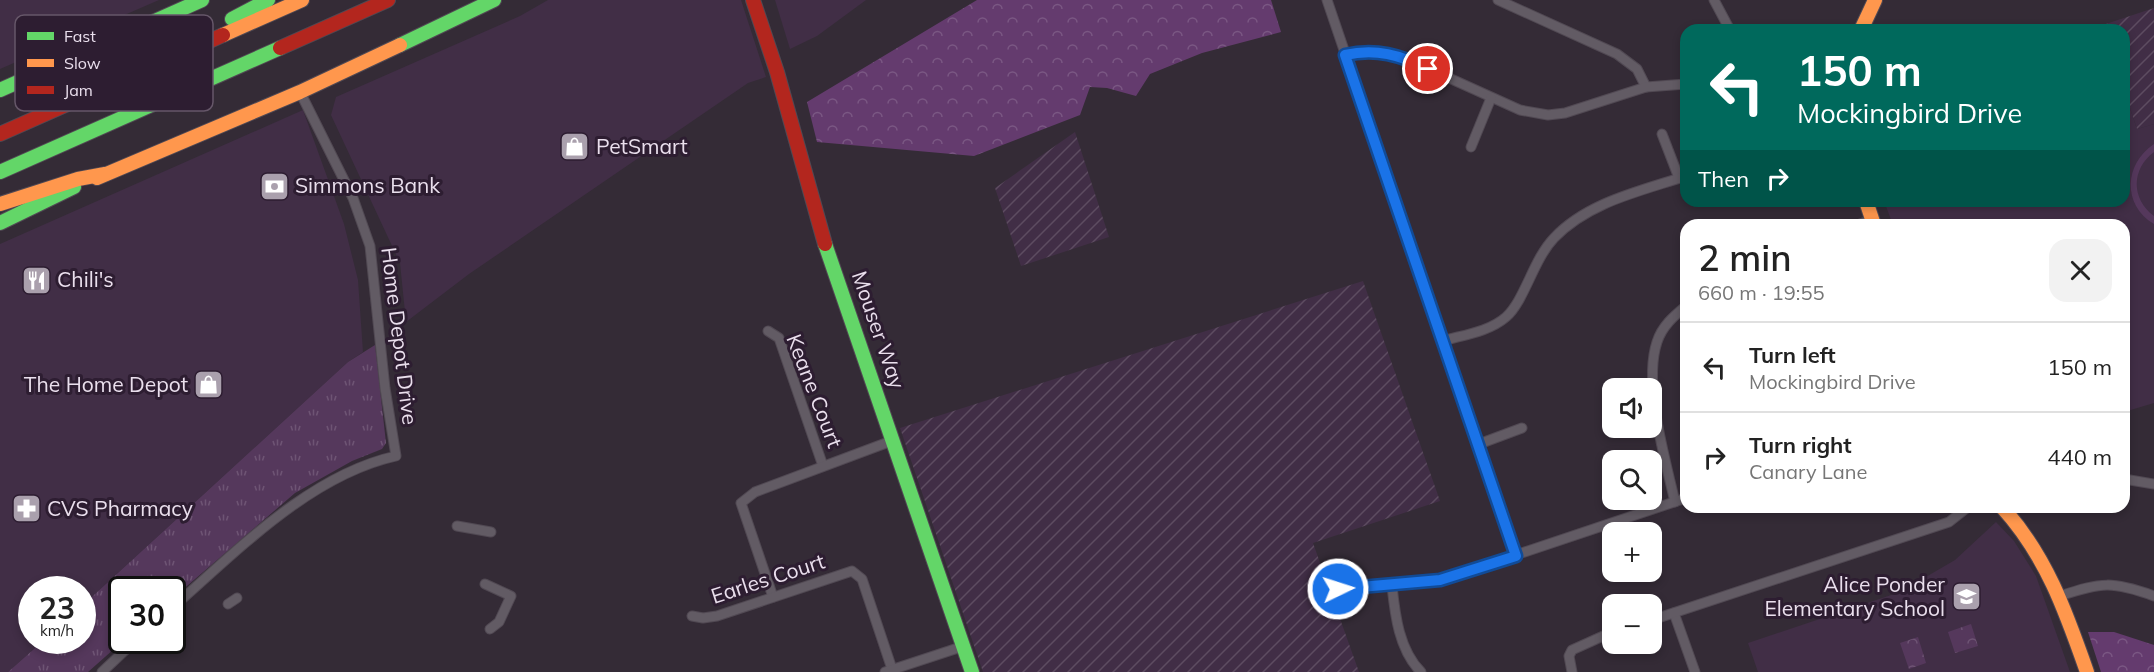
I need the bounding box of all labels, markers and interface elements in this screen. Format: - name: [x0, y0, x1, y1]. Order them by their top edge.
- legend: [15, 15, 213, 111]
- text: Fast: [64, 26, 96, 46]
- pin: [1402, 43, 1453, 94]
- text: 150 m: [1797, 44, 1922, 97]
- icon: left: [1698, 48, 1776, 126]
- icon: arrive: [1411, 52, 1444, 85]
- text: Slow: [64, 53, 101, 73]
- text: Jam: [64, 80, 93, 100]
- text: Mockingbird Drive: [1797, 96, 2022, 130]
- shop icon: PetSmart: [559, 131, 591, 163]
- place label: PetSmart: [596, 133, 688, 159]
- icon: right: [1761, 162, 1794, 195]
- text: Then: [1698, 165, 1749, 193]
- bank icon: Simmons Bank: [258, 170, 290, 202]
- place label: Simmons Bank: [295, 172, 440, 198]
- text: 2 min: [1698, 235, 1792, 280]
- button: close: [2049, 239, 2112, 302]
- street label: Home Depot Drive: [376, 246, 424, 426]
- restaurant icon: Chili's: [20, 264, 52, 296]
- place label: Chili's: [57, 266, 114, 292]
- street label: Mouser Way: [847, 267, 911, 392]
- text: 660 m · 19:55: [1698, 280, 1824, 305]
- street label: Keane Court: [781, 330, 848, 451]
- text: Turn left: [1749, 341, 1836, 369]
- icon: left: [1698, 351, 1731, 384]
- text: 150 m: [2047, 353, 2112, 381]
- shop icon: The Home Depot: [193, 369, 225, 401]
- text: Mockingbird Drive: [1749, 369, 1916, 394]
- place label: The Home Depot: [24, 371, 188, 397]
- map controls: [1602, 378, 1662, 654]
- button: sound: [1602, 378, 1662, 438]
- text: Turn right: [1749, 431, 1852, 459]
- icon: right: [1698, 441, 1731, 474]
- text: 440 m: [2047, 443, 2112, 471]
- button: search: [1602, 450, 1662, 510]
- text: Canary Lane: [1749, 459, 1867, 484]
- pharmacy icon: CVS Pharmacy: [10, 493, 42, 525]
- place label: CVS Pharmacy: [47, 495, 193, 521]
- button: +: [1602, 522, 1662, 582]
- street label: Earles Court: [708, 547, 828, 609]
- position arrow: [1306, 557, 1370, 621]
- place label: Alice Ponder Elementary School: [1764, 571, 1945, 621]
- speed limit sign: 30: [108, 576, 186, 654]
- school or university icon: Alice Ponder Elementary School: [1950, 581, 1982, 613]
- text: 23: [39, 589, 75, 627]
- button: −: [1602, 594, 1662, 654]
- text: km/h: [40, 621, 74, 640]

